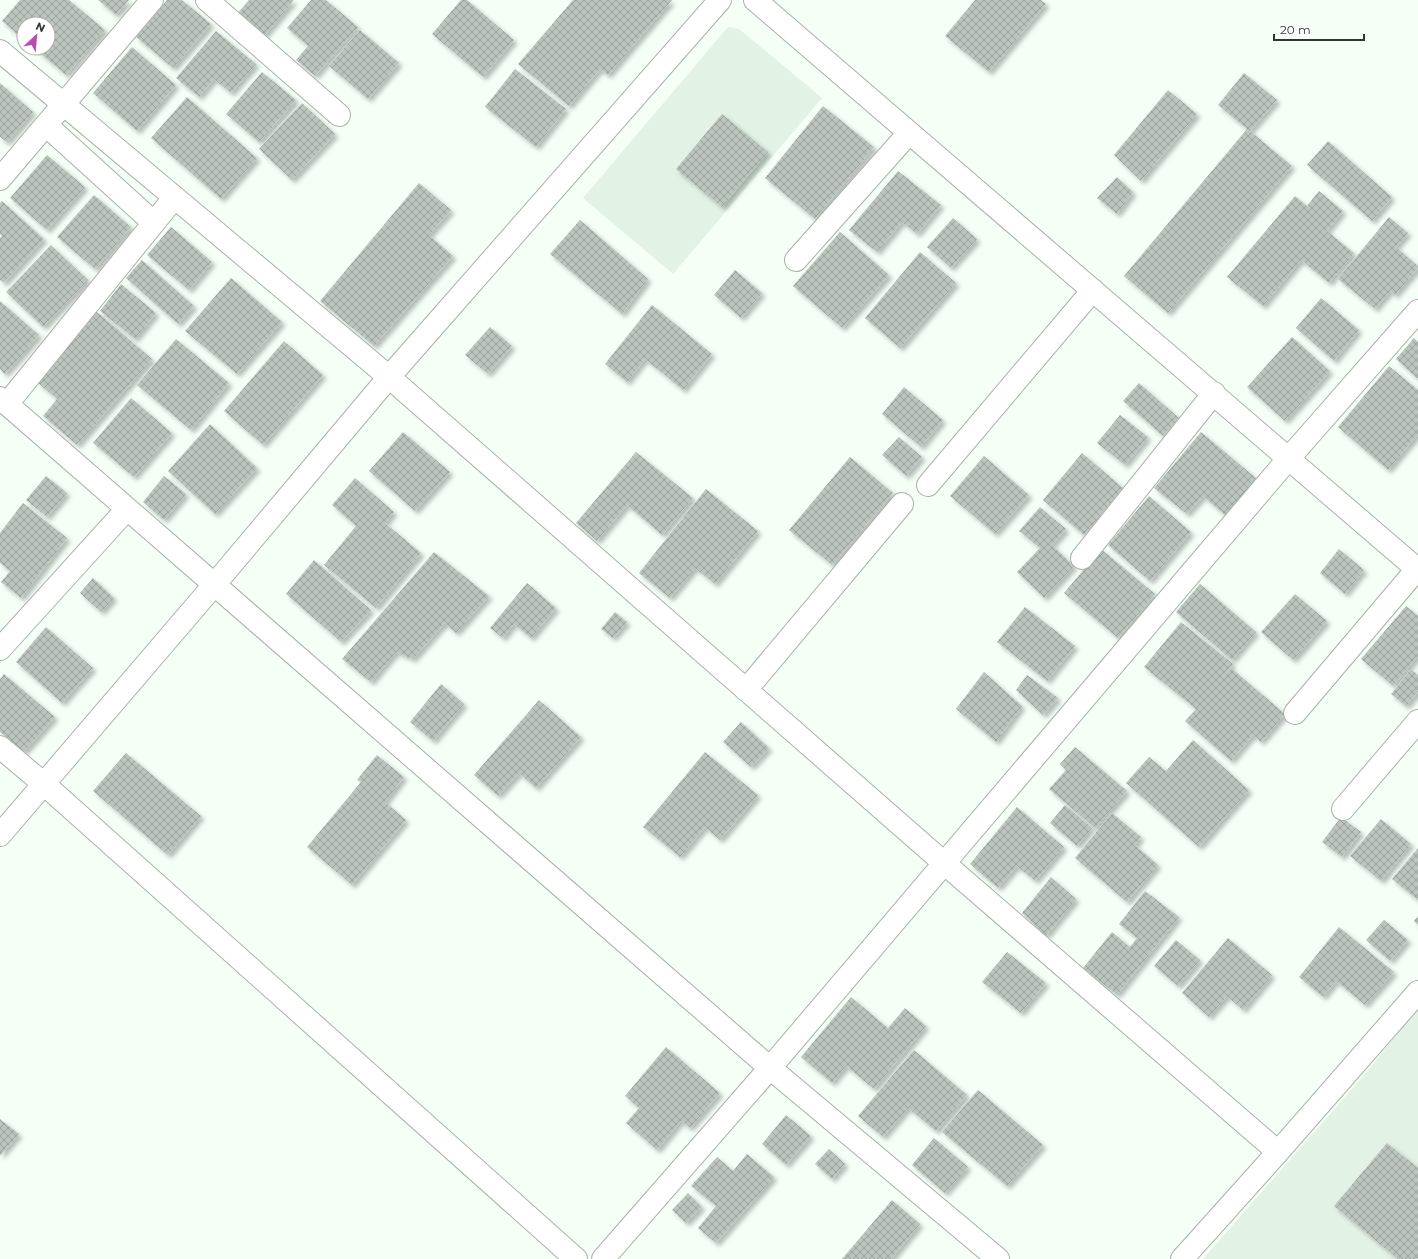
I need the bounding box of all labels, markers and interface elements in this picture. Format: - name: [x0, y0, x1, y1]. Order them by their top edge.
- north arrow: [16, 16, 56, 56]
- scale bar: [1274, 16, 1364, 42]
- text: N: [33, 19, 47, 35]
- text: 20 m: [1280, 22, 1311, 37]

